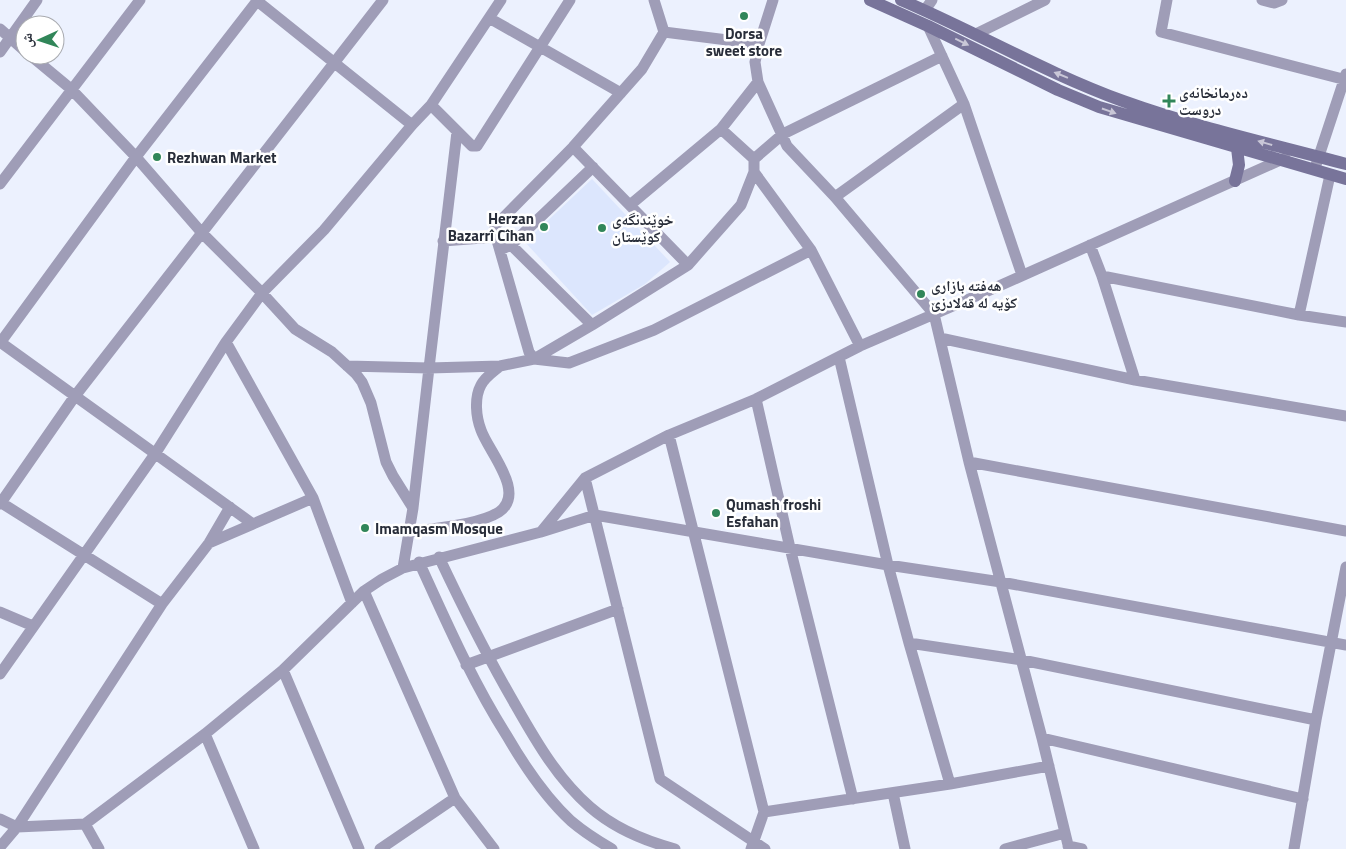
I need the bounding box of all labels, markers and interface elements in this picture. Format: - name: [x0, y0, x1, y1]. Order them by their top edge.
- marker: Dorsa sweet store: [738, 10, 750, 22]
- north arrow: [15, 15, 65, 65]
- place label: Dorsa sweet store: [706, 22, 783, 62]
- text: ش: [16, 33, 37, 49]
- one-way arrow: [954, 38, 969, 47]
- one-way arrow: [1054, 71, 1068, 79]
- place label: دەرمانخانەی دروست: [1179, 81, 1248, 121]
- marker: دەرمانخانەی دروست: [1163, 95, 1175, 107]
- one-way arrow: [1102, 107, 1117, 115]
- one-way arrow: [1257, 138, 1272, 146]
- place label: Rezhwan Market: [167, 146, 277, 169]
- marker: Rezhwan Market: [151, 151, 163, 163]
- place label: Herzan Bazarrî Cîhan: [448, 207, 534, 247]
- place label: خوێندنگەی کوێستان: [612, 208, 674, 248]
- marker: Herzan Bazarrî Cîhan: [538, 221, 550, 233]
- marker: خوێندنگەی کوێستان: [596, 222, 608, 234]
- place label: هەفتە بازاری کۆیە لە قەلادزێ: [931, 274, 1018, 314]
- marker: هەفتە بازاری کۆیە لە قەلادزێ: [915, 288, 927, 300]
- place label: Qumash froshi Esfahan: [726, 493, 821, 533]
- marker: Qumash froshi Esfahan: [710, 507, 722, 519]
- place label: Imamqasm Mosque: [375, 517, 503, 540]
- marker: Imamqasm Mosque: [359, 522, 371, 534]

